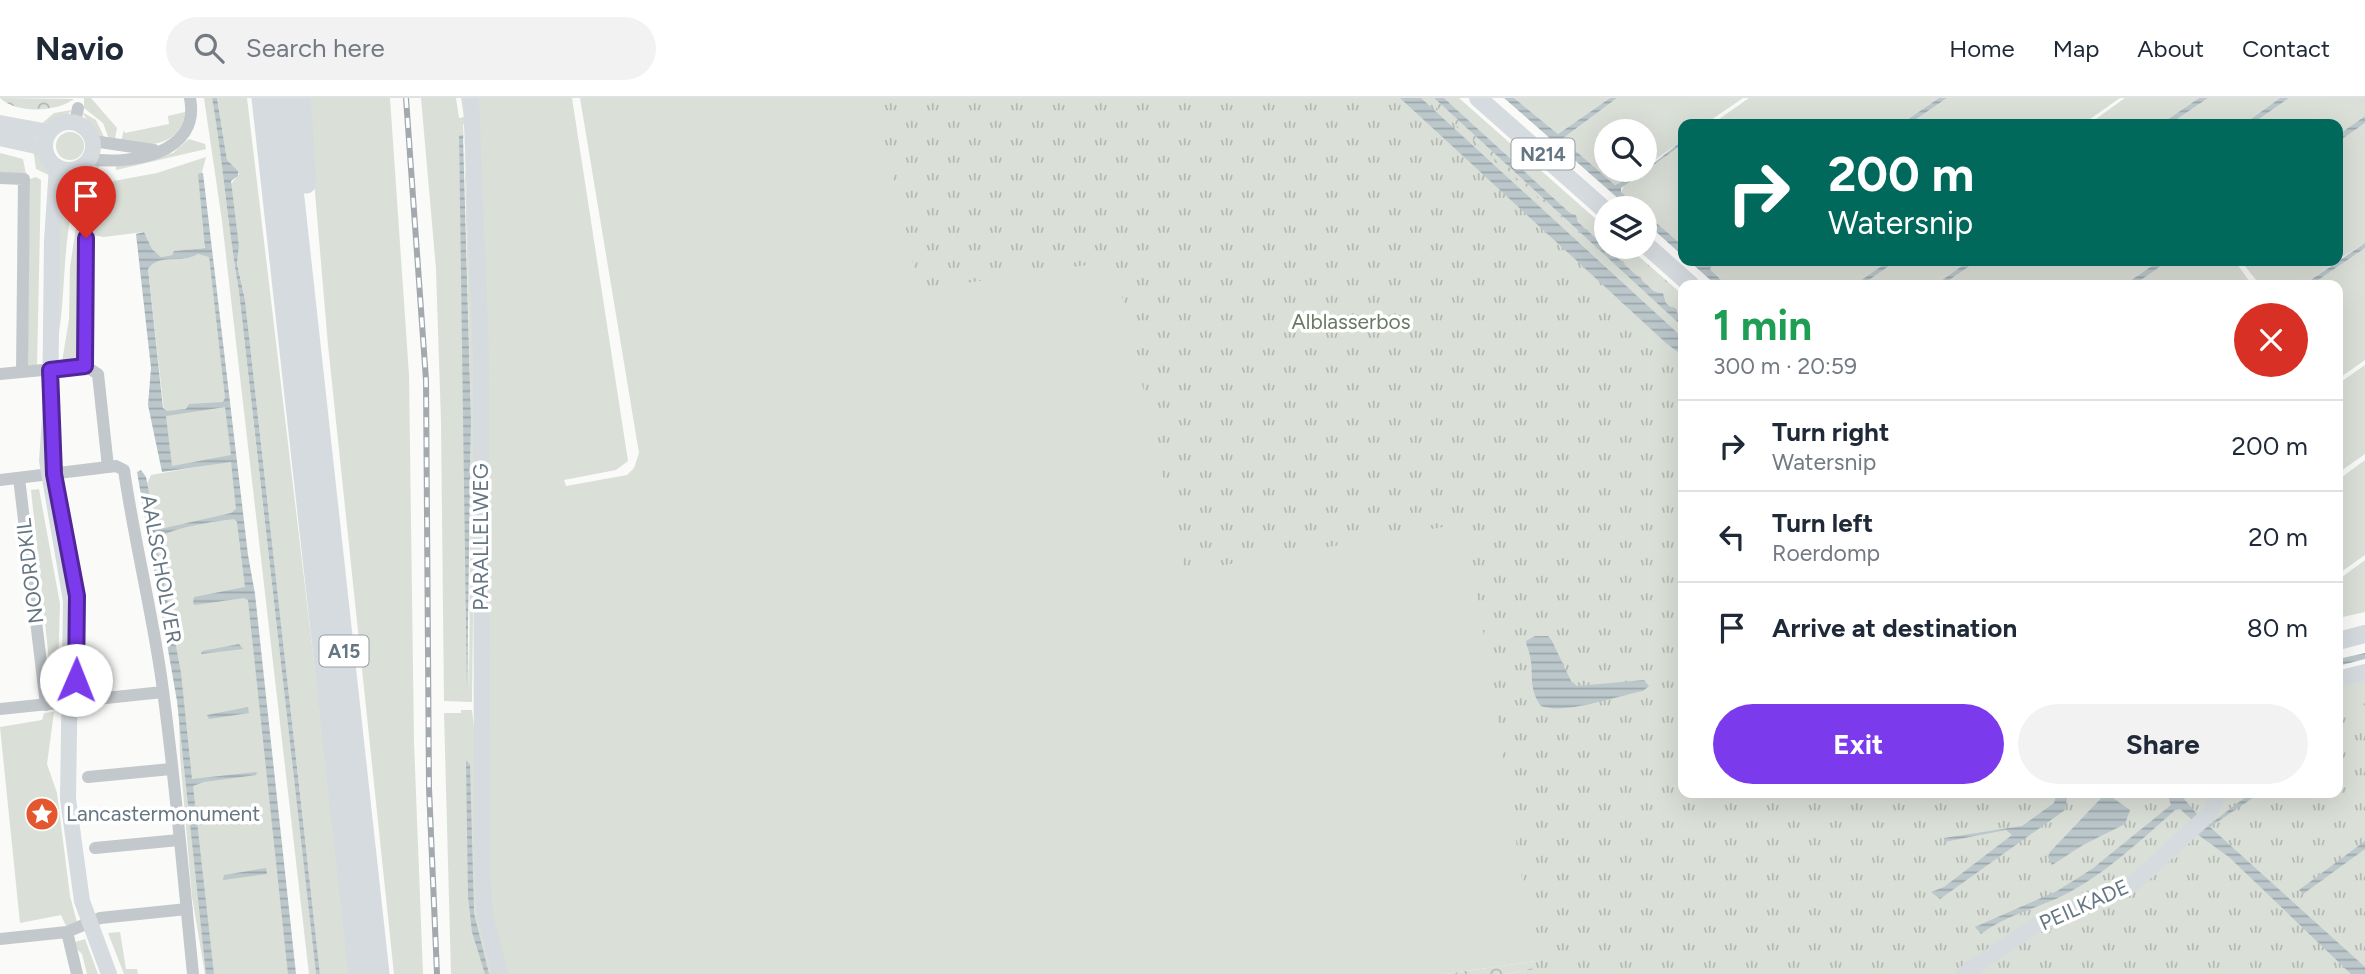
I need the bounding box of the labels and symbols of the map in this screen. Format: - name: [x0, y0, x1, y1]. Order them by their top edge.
- road number: N214: [1512, 138, 1574, 170]
- pin: [56, 166, 116, 238]
- park label: Alblasserbos: [1292, 309, 1410, 334]
- street label: PARALLELWEG: [468, 463, 493, 611]
- street label: AALSCHOLVER: [136, 493, 187, 645]
- street label: NOORDKIL: [11, 517, 48, 625]
- road number: A15: [320, 636, 368, 666]
- position arrow: [39, 643, 113, 717]
- place icon: Lancastermonument: [23, 795, 61, 833]
- place label: Lancastermonument: [66, 801, 260, 826]
- street label: PEILKADE: [2035, 874, 2132, 935]

